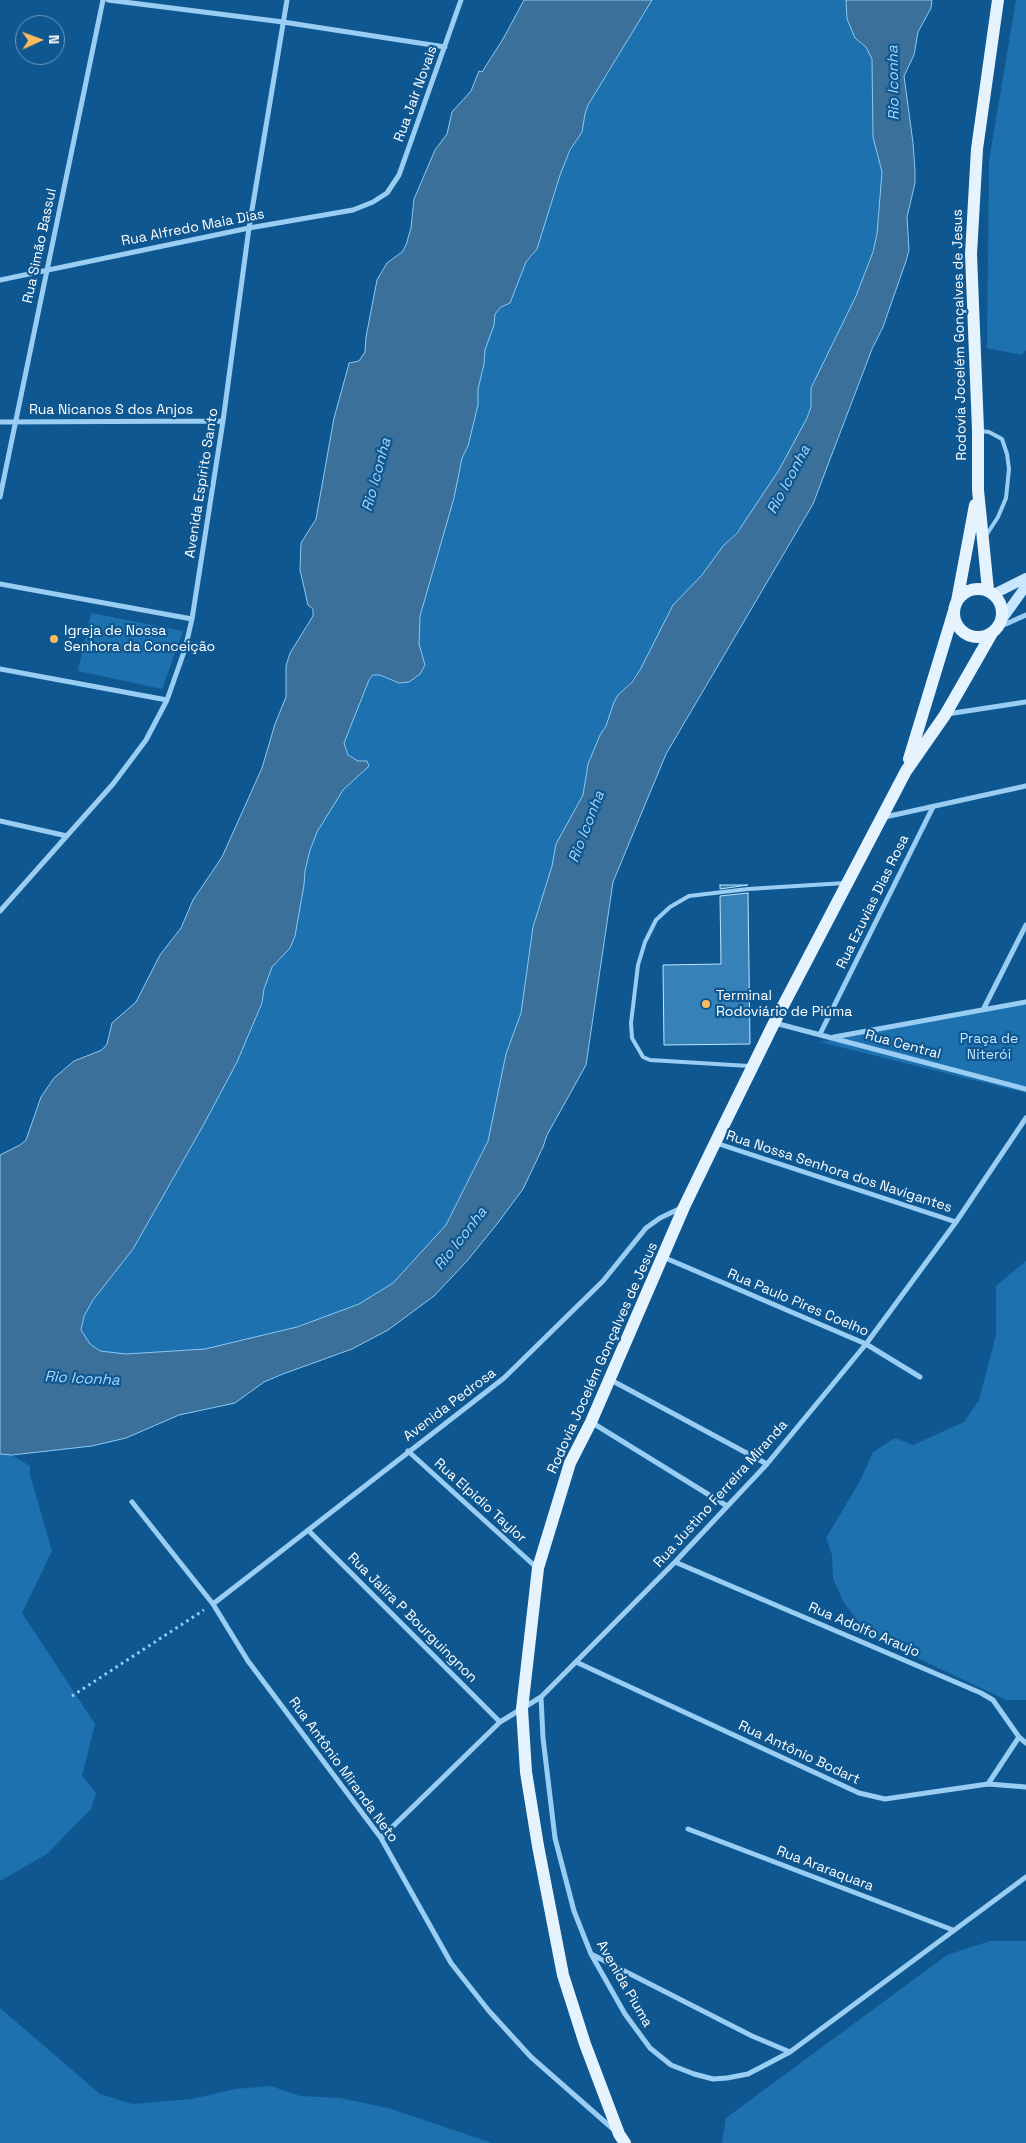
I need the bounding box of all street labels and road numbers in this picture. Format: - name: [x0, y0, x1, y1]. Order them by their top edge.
- street label: Rua Jair Novais: [391, 44, 441, 144]
- street label: Rua Simão Bassul: [20, 187, 60, 305]
- street label: Rua Alfredo Maia Dias: [120, 206, 266, 250]
- street label: Rodovia Jocelém Gonçalves de Jesus: [949, 209, 971, 461]
- street label: Rua Nicanos S dos Anjos: [29, 402, 193, 418]
- street label: Avenida Espírito Santo: [182, 407, 222, 559]
- street label: Rua Ezuvias Dias Rosa: [833, 832, 913, 972]
- street label: Rua Central: [863, 1027, 943, 1063]
- street label: Rua Nossa Senhora dos Navigantes: [724, 1127, 954, 1217]
- street label: Rodovia Jocelém Gonçalves de Jesus: [544, 1240, 662, 1476]
- street label: Rua Paulo Pires Coelho: [725, 1266, 871, 1340]
- street label: Avenida Pedrosa: [400, 1365, 500, 1445]
- street label: Rua Justino Ferreira Miranda: [650, 1417, 792, 1571]
- street label: Rua Elpidio Taylor: [430, 1455, 530, 1547]
- street label: Rua Jalira P Bourguingnon: [344, 1550, 480, 1686]
- street label: Rua Adolfo Araujo: [806, 1599, 922, 1661]
- street label: Rua Antônio Miranda Neto: [285, 1694, 401, 1846]
- street label: Rua Antônio Bodart: [736, 1717, 862, 1789]
- street label: Rua Araraquara: [774, 1843, 876, 1895]
- street label: Avenida Piuma: [592, 1938, 656, 2030]

